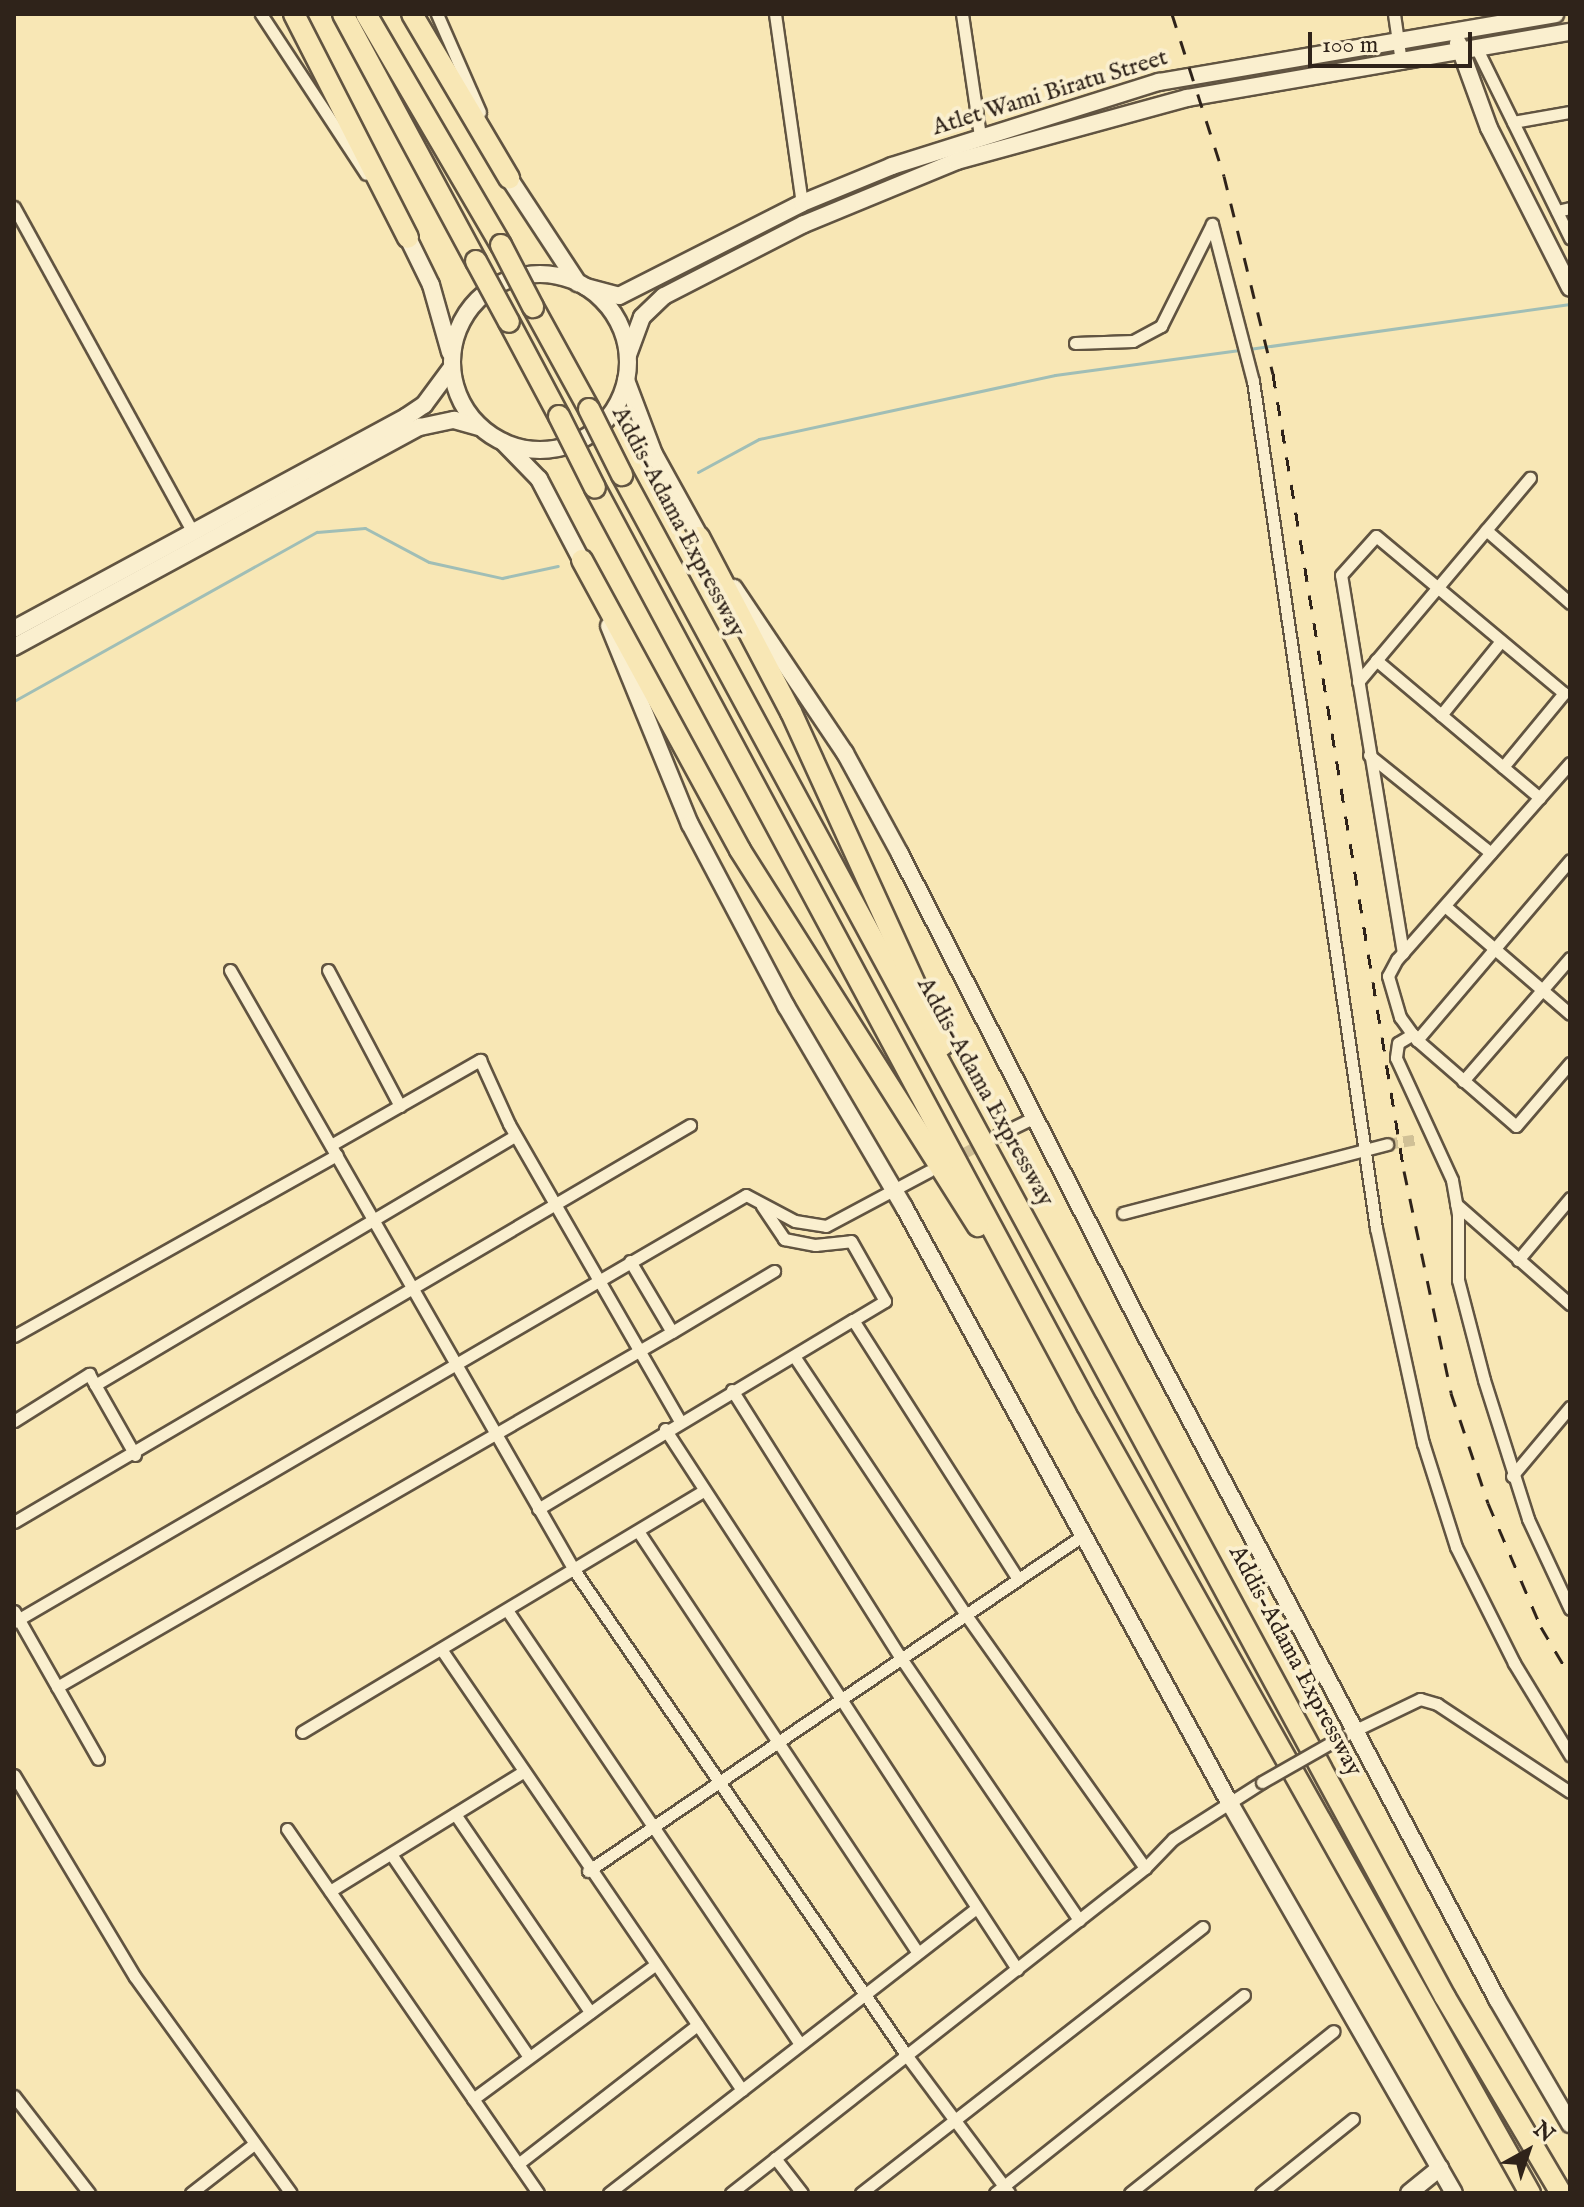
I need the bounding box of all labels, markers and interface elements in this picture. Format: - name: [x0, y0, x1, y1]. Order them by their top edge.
- scale bar: [1312, 16, 1476, 66]
- text: 100 m: [1322, 30, 1378, 61]
- street label: Atlet Wami Biratu Street: [929, 44, 1171, 142]
- street label: Addis-Adama Expressway: [605, 402, 751, 642]
- street label: Addis-Adama Expressway: [910, 973, 1060, 1211]
- street label: Addis-Adama Expressway: [1222, 1541, 1368, 1781]
- north arrow: [1488, 2111, 1568, 2191]
- text: N: [1527, 2116, 1560, 2149]

